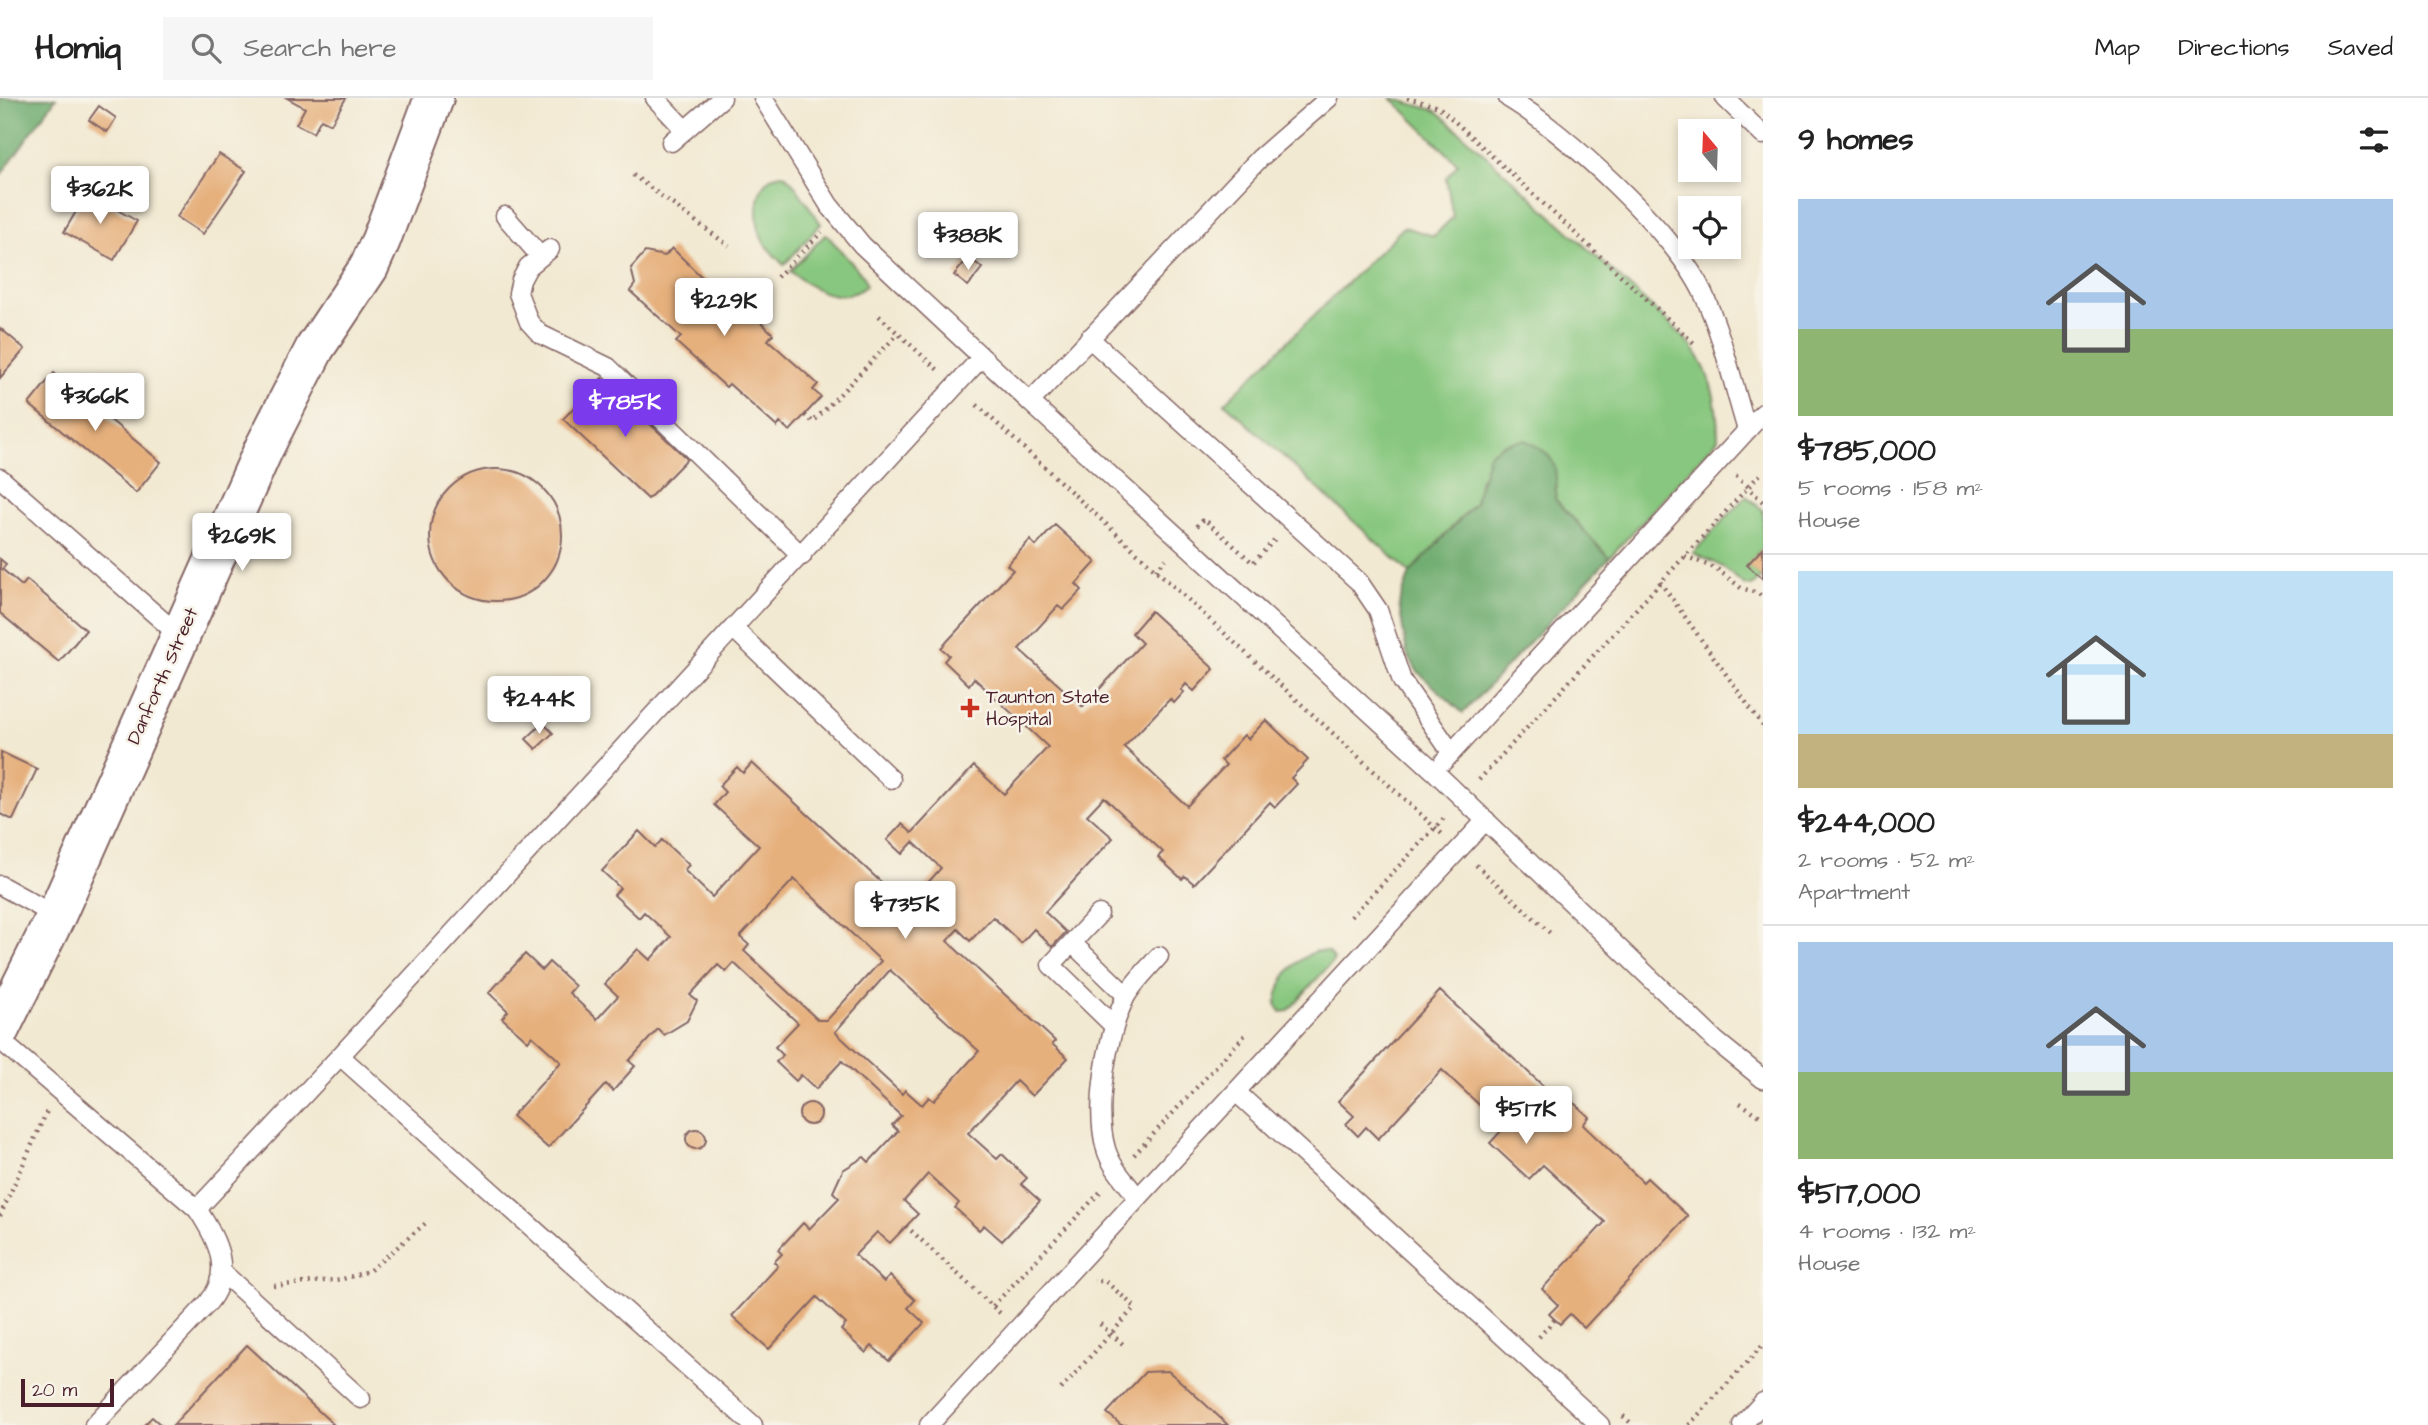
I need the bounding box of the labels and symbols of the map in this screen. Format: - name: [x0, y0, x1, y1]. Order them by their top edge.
- north arrow: [1678, 119, 1741, 182]
- pin: $362K: [51, 166, 149, 226]
- pin: $388K: [919, 212, 1017, 272]
- pin: $229K: [675, 278, 773, 338]
- pin: $366K: [46, 374, 144, 433]
- pin: $785K: [576, 380, 674, 439]
- pin: $269K: [193, 514, 291, 573]
- street label: Danforth Street: [121, 603, 205, 749]
- pin: $244K: [490, 676, 588, 736]
- place label: Taunton State Hospital: [986, 684, 1110, 733]
- marker: Taunton State Hospital: [960, 698, 980, 718]
- pin: $735K: [856, 882, 954, 941]
- pin: $517K: [1477, 1086, 1575, 1146]
- scale bar: [21, 1376, 114, 1408]

